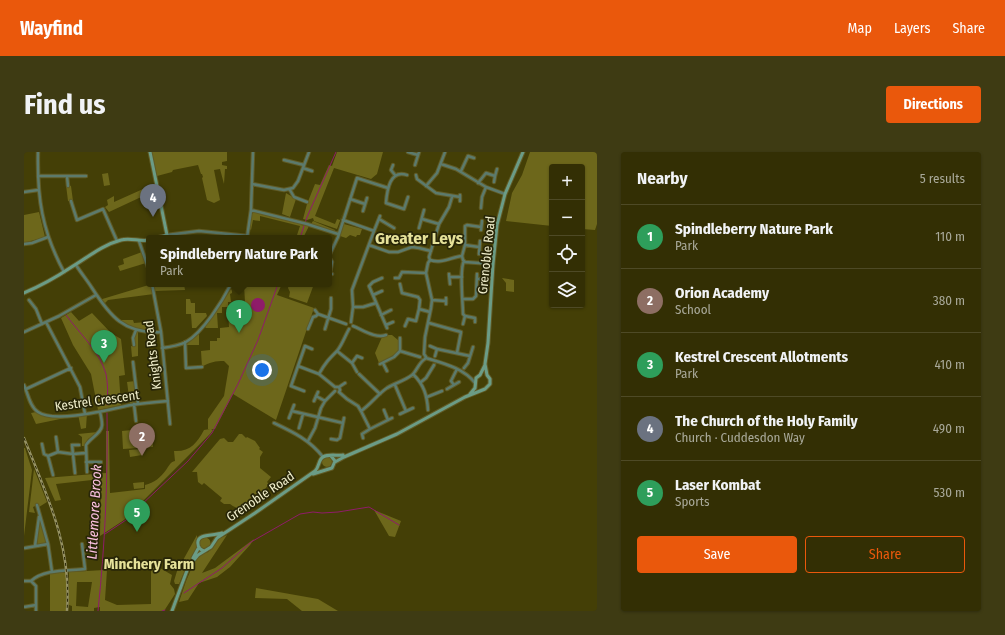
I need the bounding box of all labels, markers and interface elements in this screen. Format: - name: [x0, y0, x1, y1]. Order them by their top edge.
- text: Wayfind: [20, 17, 83, 40]
- text: Map: [848, 20, 872, 37]
- text: Layers: [894, 20, 930, 37]
- text: Share: [952, 20, 985, 37]
- button: Directions: [886, 86, 981, 123]
- text: Find us: [24, 88, 106, 121]
- map controls: [549, 164, 585, 308]
- button: +: [549, 164, 585, 200]
- text: Nearby: [637, 168, 688, 189]
- text: 5 results: [920, 171, 965, 186]
- pin: 4: [140, 184, 166, 217]
- button: −: [549, 200, 585, 236]
- street label: Grenoble Road: [475, 215, 498, 295]
- text: Spindleberry Nature Park: [675, 220, 833, 238]
- district label: Greater Leys: [375, 228, 464, 249]
- text: 1: [647, 229, 653, 244]
- text: 110 m: [935, 229, 965, 244]
- popup: [146, 235, 332, 287]
- button: locate: [549, 236, 585, 272]
- text: Park: [675, 238, 698, 253]
- text: Spindleberry Nature Park: [160, 245, 318, 263]
- text: Park: [160, 263, 183, 278]
- button: layers: [549, 272, 585, 308]
- text: Orion Academy: [675, 284, 769, 302]
- text: 2: [647, 293, 653, 308]
- text: 380 m: [933, 293, 965, 308]
- pin: 1: [226, 300, 252, 333]
- text: School: [675, 302, 711, 317]
- street label: Knights Road: [141, 319, 164, 390]
- pin: 3: [91, 330, 117, 363]
- text: Kestrel Crescent Allotments: [675, 348, 848, 366]
- text: 3: [647, 357, 653, 372]
- text: 410 m: [935, 357, 965, 372]
- your location: [252, 360, 272, 380]
- text: Park: [675, 366, 698, 381]
- street label: Kestrel Crescent: [54, 387, 141, 414]
- text: The Church of the Holy Family: [675, 412, 858, 430]
- text: 4: [647, 421, 653, 436]
- text: 490 m: [933, 421, 965, 436]
- pin: 2: [129, 423, 155, 456]
- text: Church · Cuddesdon Way: [675, 430, 805, 445]
- water label: Littlemore Brook: [84, 464, 105, 560]
- street label: Grenoble Road: [224, 468, 297, 525]
- text: Laser Kombat: [675, 476, 761, 494]
- text: 5: [647, 485, 653, 500]
- text: 530 m: [933, 485, 965, 500]
- text: Sports: [675, 494, 710, 509]
- pin: 5: [124, 499, 150, 532]
- button: Save: [637, 536, 797, 573]
- button: Share: [805, 536, 965, 573]
- district label: Minchery Farm: [104, 555, 194, 573]

